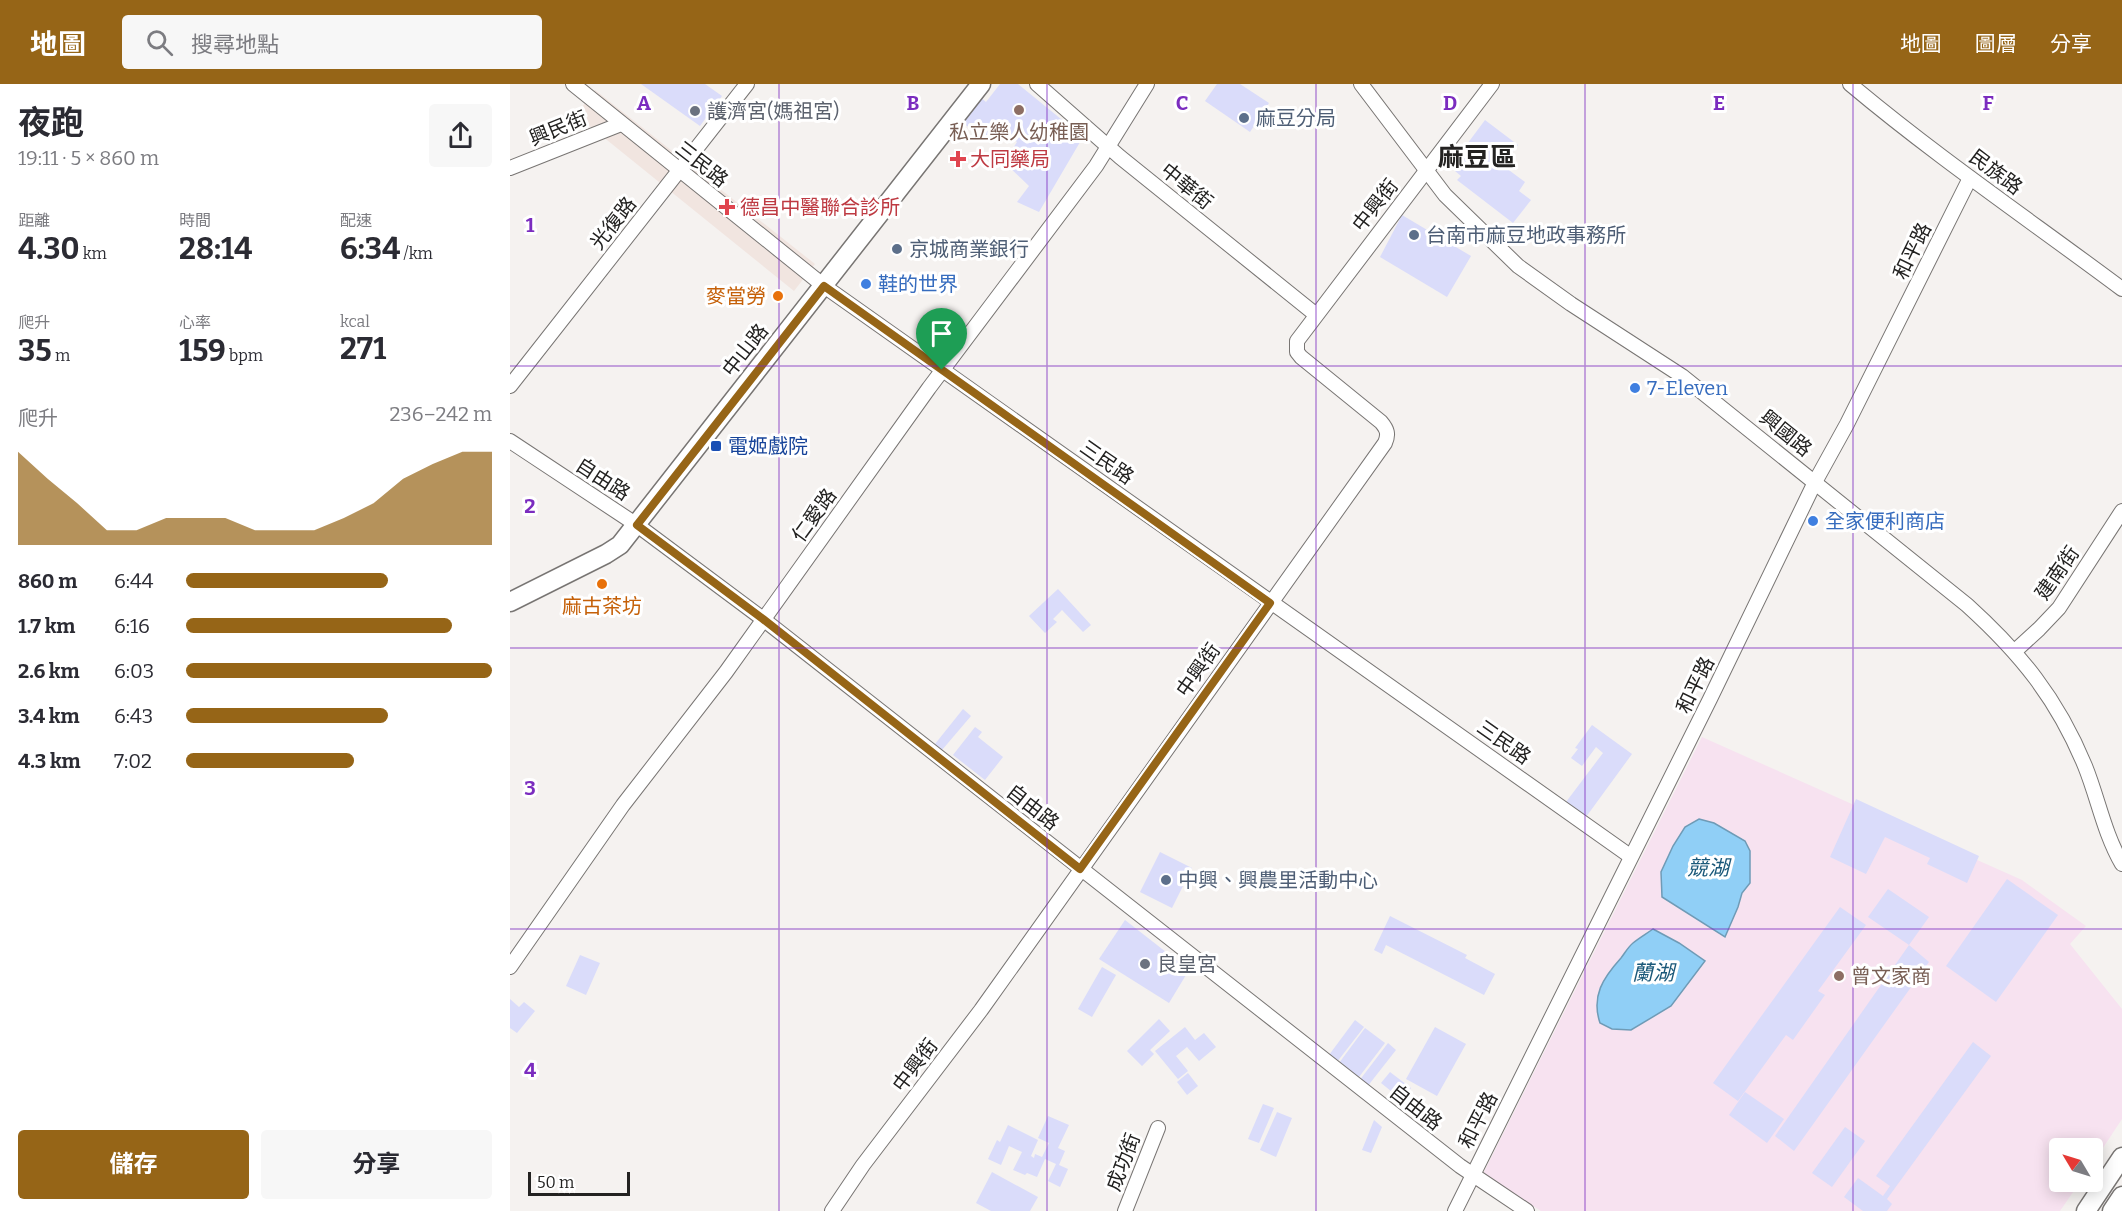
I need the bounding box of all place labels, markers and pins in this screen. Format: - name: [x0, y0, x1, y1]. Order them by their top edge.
- place label: 護濟宮(媽祖宮): [707, 99, 839, 123]
- marker: 私立樂人幼稚園: [1012, 103, 1026, 117]
- marker: 護濟宮(媽祖宮): [688, 104, 702, 118]
- place label: 麻豆分局: [1256, 106, 1336, 130]
- marker: 麻豆分局: [1237, 111, 1251, 125]
- place label: 私立樂人幼稚園: [949, 120, 1089, 144]
- place label: 大同藥局: [970, 147, 1050, 171]
- marker: 大同藥局: [951, 152, 965, 166]
- place label: 德昌中醫聯合診所: [740, 195, 900, 219]
- marker: 德昌中醫聯合診所: [718, 198, 736, 216]
- place label: 台南市麻豆地政事務所: [1426, 223, 1626, 247]
- marker: 台南市麻豆地政事務所: [1407, 228, 1421, 242]
- place label: 京城商業銀行: [909, 237, 1029, 261]
- marker: 京城商業銀行: [890, 242, 904, 256]
- place label: 鞋的世界: [878, 272, 958, 296]
- marker: 鞋的世界: [859, 277, 873, 291]
- place label: 麥當勞: [706, 284, 766, 308]
- marker: 麥當勞: [771, 289, 785, 303]
- pin: [916, 308, 967, 370]
- place label: 7-Eleven: [1647, 376, 1728, 400]
- marker: 7-Eleven: [1628, 381, 1642, 395]
- place label: 電姬戲院: [728, 434, 808, 458]
- marker: 電姬戲院: [709, 439, 723, 453]
- place label: 全家便利商店: [1825, 509, 1945, 533]
- marker: 全家便利商店: [1806, 514, 1820, 528]
- marker: 麻古茶坊: [595, 577, 609, 591]
- place label: 麻古茶坊: [562, 594, 642, 618]
- place label: 中興、興農里活動中心: [1178, 868, 1378, 892]
- marker: 中興、興農里活動中心: [1159, 873, 1173, 887]
- place label: 良皇宮: [1157, 952, 1217, 976]
- marker: 良皇宮: [1138, 957, 1152, 971]
- place label: 曾文家商: [1851, 964, 1931, 988]
- marker: 曾文家商: [1832, 969, 1846, 983]

